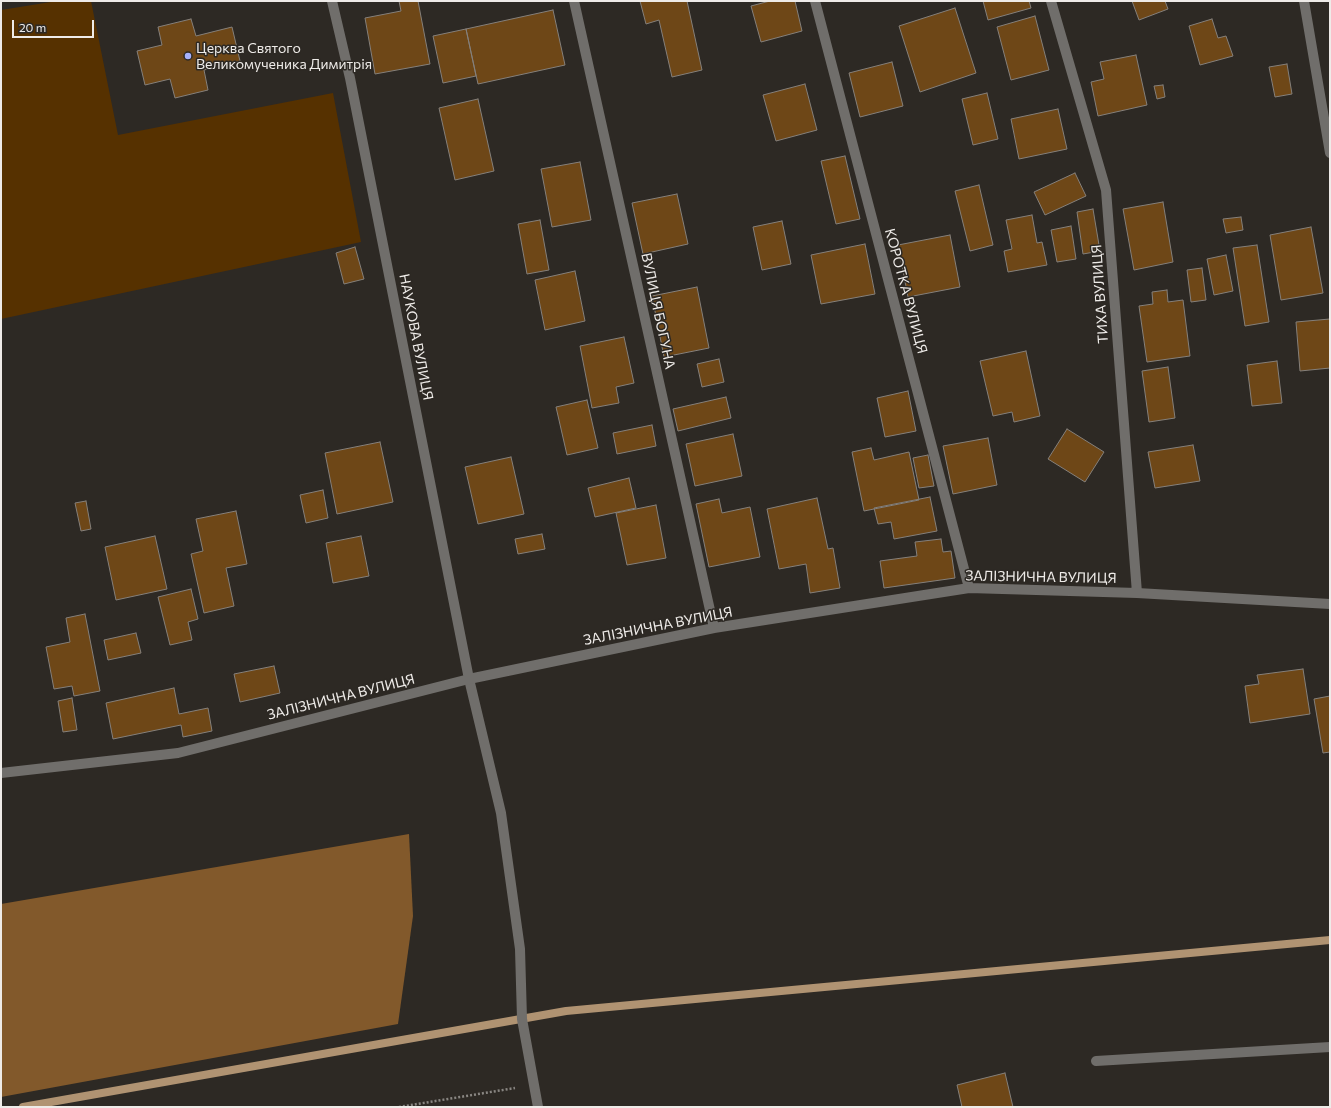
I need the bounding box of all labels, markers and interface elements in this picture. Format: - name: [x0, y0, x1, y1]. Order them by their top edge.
- scale bar: [14, 12, 96, 38]
- text: 20 m: [19, 20, 46, 34]
- place label: Церква Святого Великомученика Димитрія: [196, 40, 372, 72]
- marker: Церква Святого Великомученика Димитрія: [183, 51, 193, 61]
- street label: КОРОТКА ВУЛИЦЯ: [881, 227, 931, 355]
- street label: ТИХА ВУЛИЦЯ: [1088, 244, 1112, 344]
- street label: ВУЛИЦЯ БОГУНА: [637, 251, 679, 371]
- street label: НАУКОВА ВУЛИЦЯ: [395, 272, 437, 402]
- street label: ЗАЛІЗНИЧНА ВУЛИЦЯ: [965, 567, 1117, 587]
- street label: ЗАЛІЗНИЧНА ВУЛИЦЯ: [582, 603, 734, 649]
- street label: ЗАЛІЗНИЧНА ВУЛИЦЯ: [265, 671, 417, 723]

